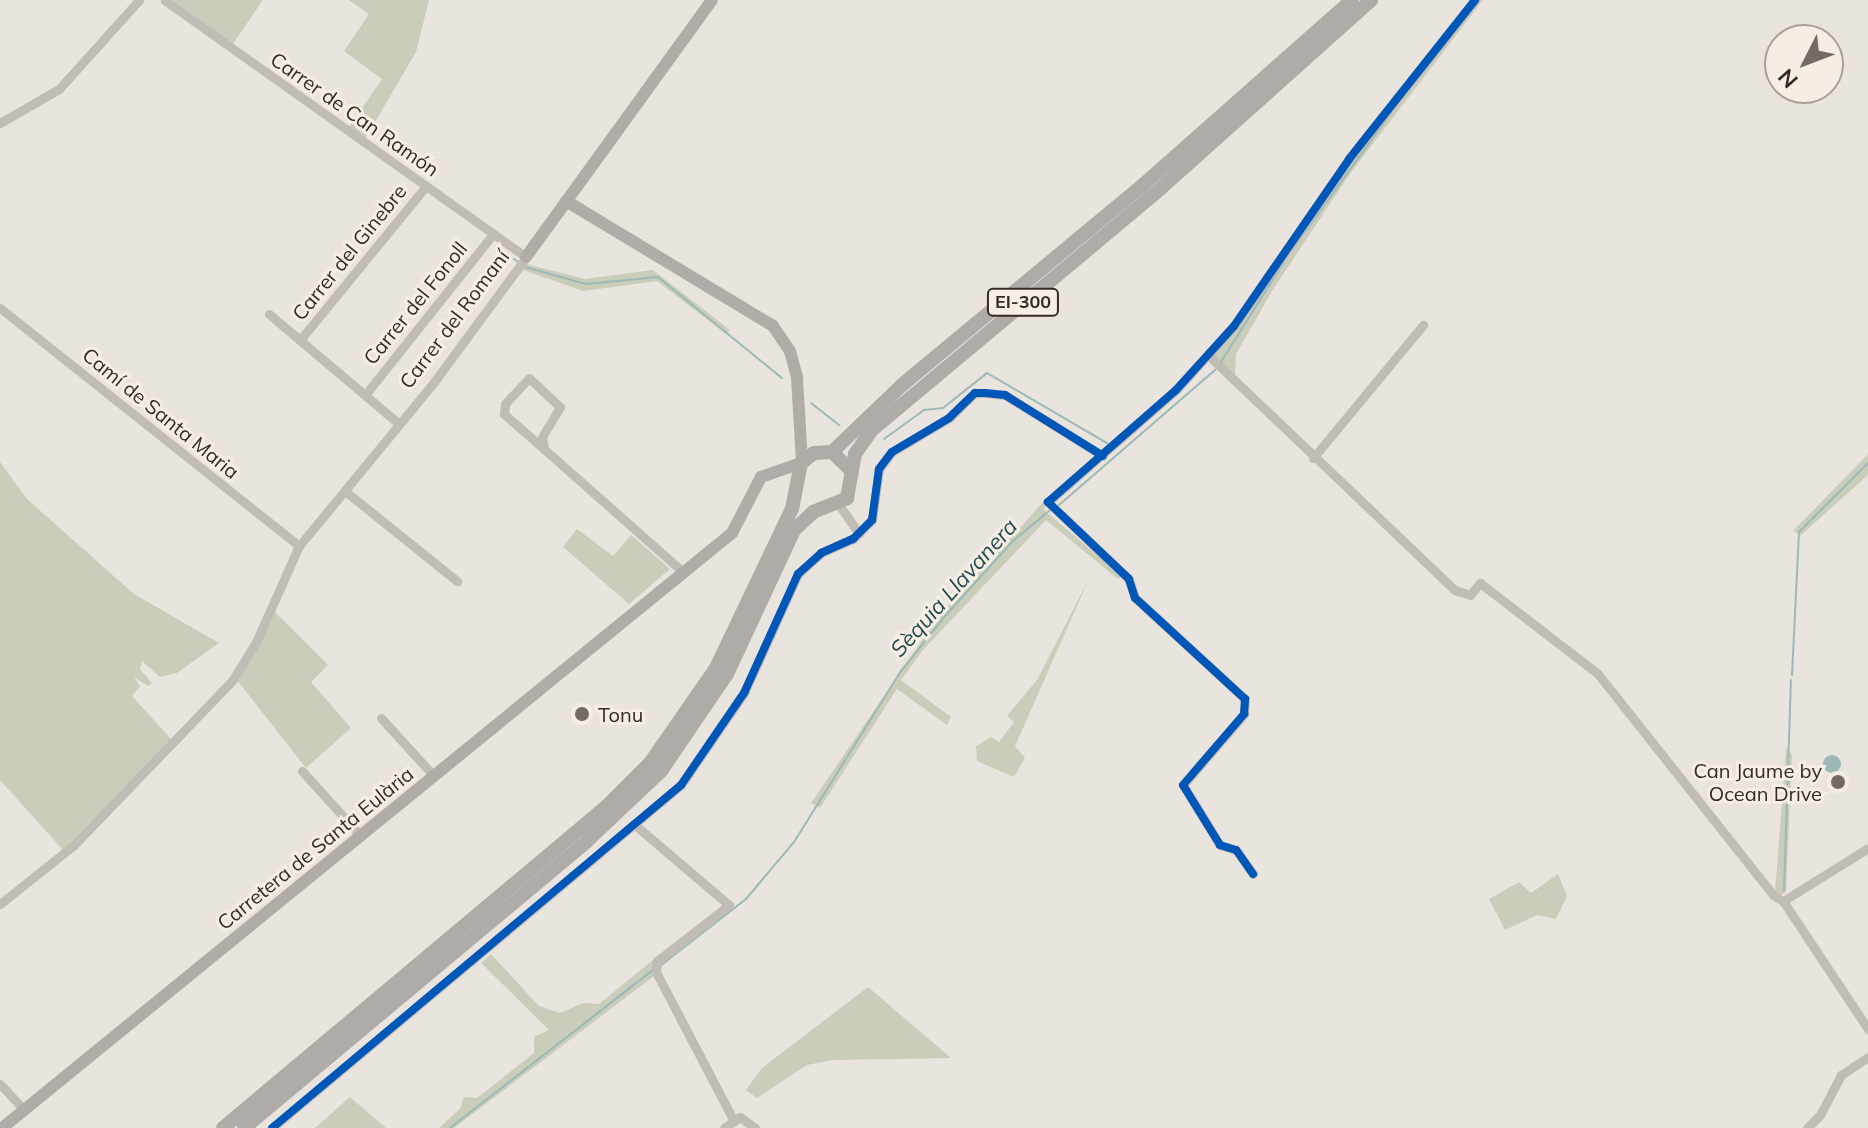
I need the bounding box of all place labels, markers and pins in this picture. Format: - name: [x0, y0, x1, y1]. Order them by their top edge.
- place label: Tonu: [598, 702, 643, 726]
- marker: Tonu: [573, 705, 591, 723]
- place label: Can Jaume by Ocean Drive: [1693, 758, 1822, 805]
- marker: Can Jaume by Ocean Drive: [1829, 773, 1847, 791]

